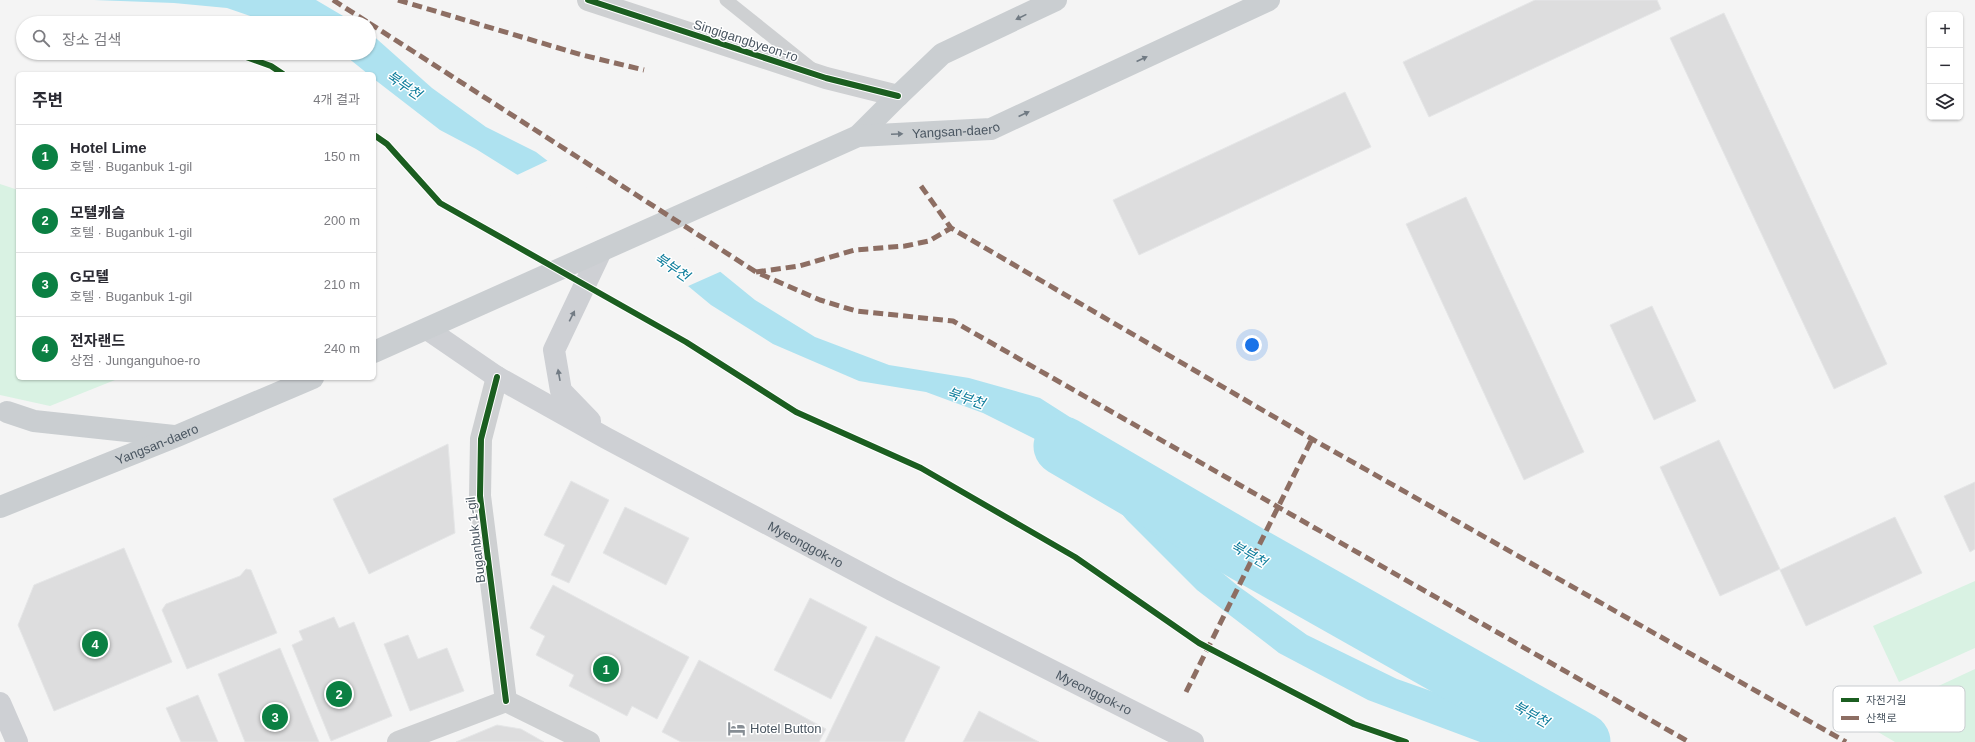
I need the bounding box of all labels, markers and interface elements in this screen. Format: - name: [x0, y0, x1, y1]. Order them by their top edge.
- map controls: [1927, 12, 1963, 120]
- button: +: [1927, 12, 1963, 48]
- one-way arrow: [1015, 14, 1027, 20]
- search box: [16, 16, 376, 60]
- street label: Singigangbyeon-ro: [692, 16, 800, 64]
- icon: search: [30, 27, 52, 49]
- text: 장소 검색: [62, 31, 121, 48]
- button: −: [1927, 48, 1963, 84]
- one-way arrow: [1136, 56, 1148, 62]
- water label: 북부천: [384, 68, 425, 103]
- button: layers: [1927, 84, 1963, 120]
- text: 주변: [32, 91, 63, 110]
- text: 4개 결과: [313, 92, 360, 107]
- one-way arrow: [1018, 111, 1030, 117]
- street label: Yangsan-daero: [912, 119, 1002, 141]
- one-way arrow: [891, 131, 904, 137]
- text: Hotel Lime: [70, 139, 147, 156]
- text: 1: [41, 149, 49, 164]
- text: 150 m: [324, 149, 360, 164]
- text: 호텔 · Buganbuk 1-gil: [70, 159, 192, 174]
- text: 모텔캐슬: [70, 204, 125, 221]
- text: 2: [41, 213, 49, 228]
- text: 200 m: [324, 213, 360, 228]
- text: 호텔 · Buganbuk 1-gil: [70, 225, 192, 240]
- water label: 북부천: [652, 250, 693, 285]
- text: G모텔: [70, 268, 109, 285]
- text: 3: [41, 277, 49, 292]
- text: 210 m: [324, 277, 360, 292]
- text: 호텔 · Buganbuk 1-gil: [70, 289, 192, 304]
- one-way arrow: [569, 310, 575, 321]
- text: 전자랜드: [70, 332, 125, 349]
- your location: [1242, 335, 1262, 355]
- text: 4: [41, 341, 49, 356]
- text: 240 m: [324, 341, 360, 356]
- text: 상점 · Junganguhoe-ro: [70, 353, 200, 368]
- one-way arrow: [555, 369, 561, 381]
- water label: 북부천: [945, 384, 988, 412]
- street label: Yangsan-daero: [113, 421, 201, 468]
- street label: Buganbuk 1-gil: [463, 496, 488, 584]
- street label: Myeonggok-ro: [765, 518, 846, 571]
- water label: 북부천: [1228, 537, 1271, 571]
- pin: 4: [82, 629, 108, 659]
- pin: 1: [593, 654, 619, 684]
- street label: Myeonggok-ro: [1053, 667, 1134, 718]
- pin: 2: [326, 679, 352, 709]
- legend: [1833, 686, 1965, 732]
- text: 자전거길: [1866, 694, 1906, 706]
- water label: 북부천: [1510, 698, 1553, 731]
- pin: 3: [262, 702, 288, 732]
- text: 산책로: [1866, 712, 1896, 724]
- hotel icon: Hotel Button: [727, 718, 747, 738]
- place label: Hotel Button: [750, 721, 822, 736]

